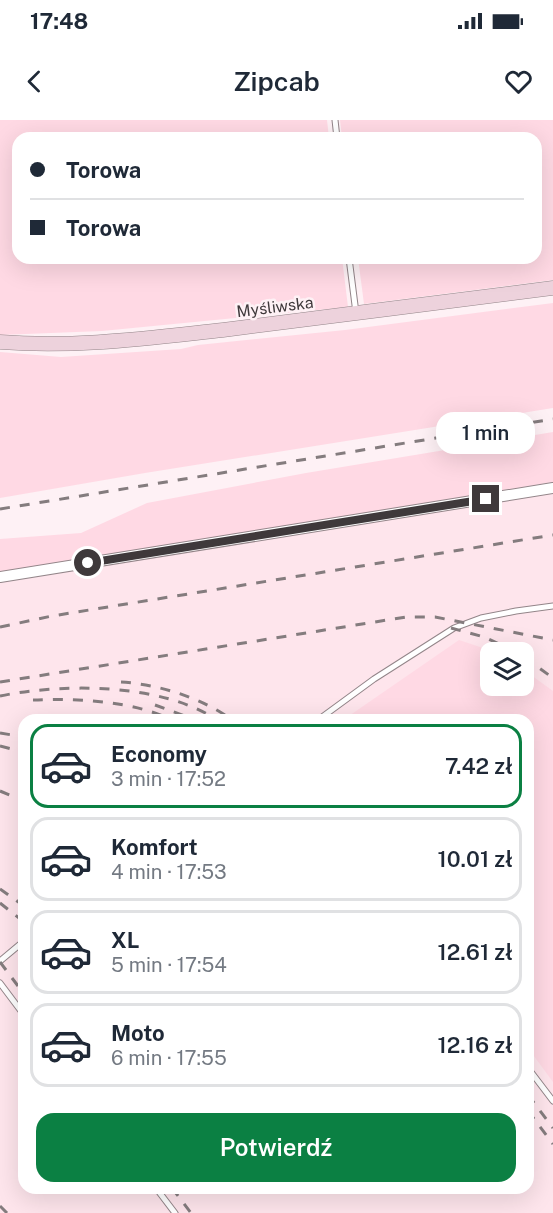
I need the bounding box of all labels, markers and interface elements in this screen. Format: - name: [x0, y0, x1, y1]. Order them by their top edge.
- text: 17:48: [30, 8, 88, 34]
- icon: back: [18, 65, 51, 98]
- text: Zipcab: [233, 65, 320, 97]
- icon: heart: [502, 65, 535, 98]
- text: Torowa: [66, 157, 141, 183]
- text: Torowa: [66, 215, 141, 241]
- street label: Myśliwska: [235, 293, 315, 321]
- callout: 1 min: [436, 412, 536, 454]
- text: 1 min: [462, 421, 509, 445]
- route end: [472, 485, 499, 512]
- route start: [74, 549, 101, 576]
- map controls: [480, 642, 534, 696]
- button: layers: [480, 642, 534, 696]
- icon: car: [39, 739, 93, 793]
- text: Economy: [111, 741, 207, 767]
- text: 7.42 zł: [445, 753, 513, 779]
- text: 3 min · 17:52: [111, 767, 226, 791]
- icon: car: [39, 832, 93, 886]
- text: Komfort: [111, 834, 198, 860]
- text: 10.01 zł: [438, 846, 513, 872]
- text: 4 min · 17:53: [111, 860, 227, 884]
- icon: car: [39, 925, 93, 979]
- text: XL: [111, 927, 139, 953]
- text: 12.61 zł: [437, 939, 513, 965]
- text: 5 min · 17:54: [111, 953, 227, 977]
- icon: car: [39, 1018, 93, 1072]
- text: Moto: [111, 1020, 165, 1046]
- text: 12.16 zł: [437, 1032, 513, 1058]
- text: 6 min · 17:55: [111, 1046, 227, 1070]
- button: Potwierdź: [36, 1113, 516, 1182]

